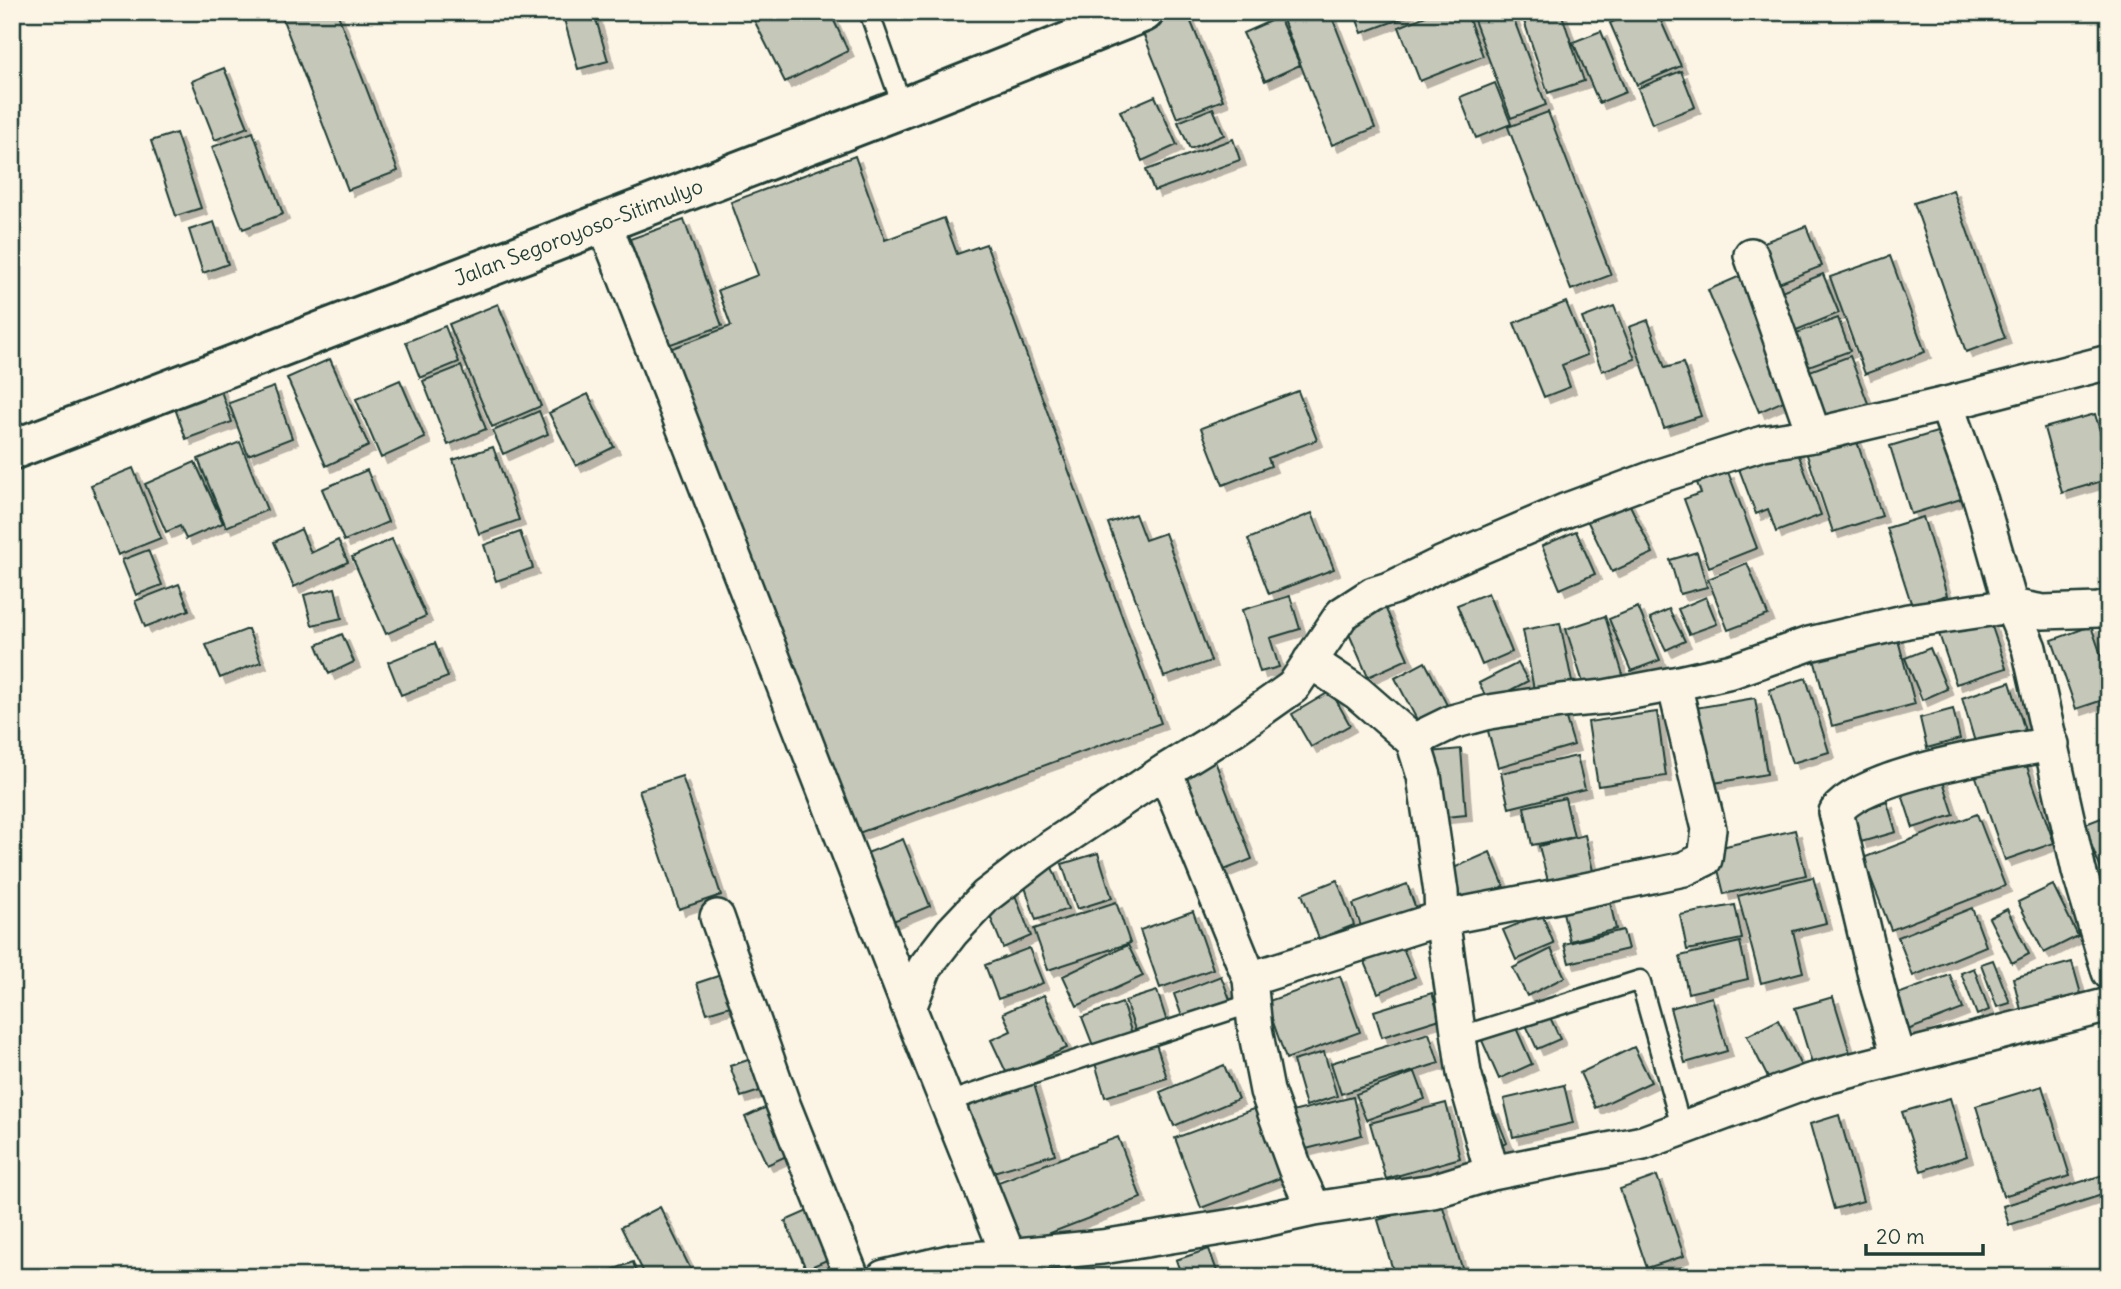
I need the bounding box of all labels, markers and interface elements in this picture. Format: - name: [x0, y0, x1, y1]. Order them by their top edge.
- street label: Jalan Segoroyoso-Sitimulyo: [450, 172, 707, 292]
- scale bar: [1866, 1212, 1983, 1256]
- text: 20 m: [1876, 1223, 1925, 1250]

